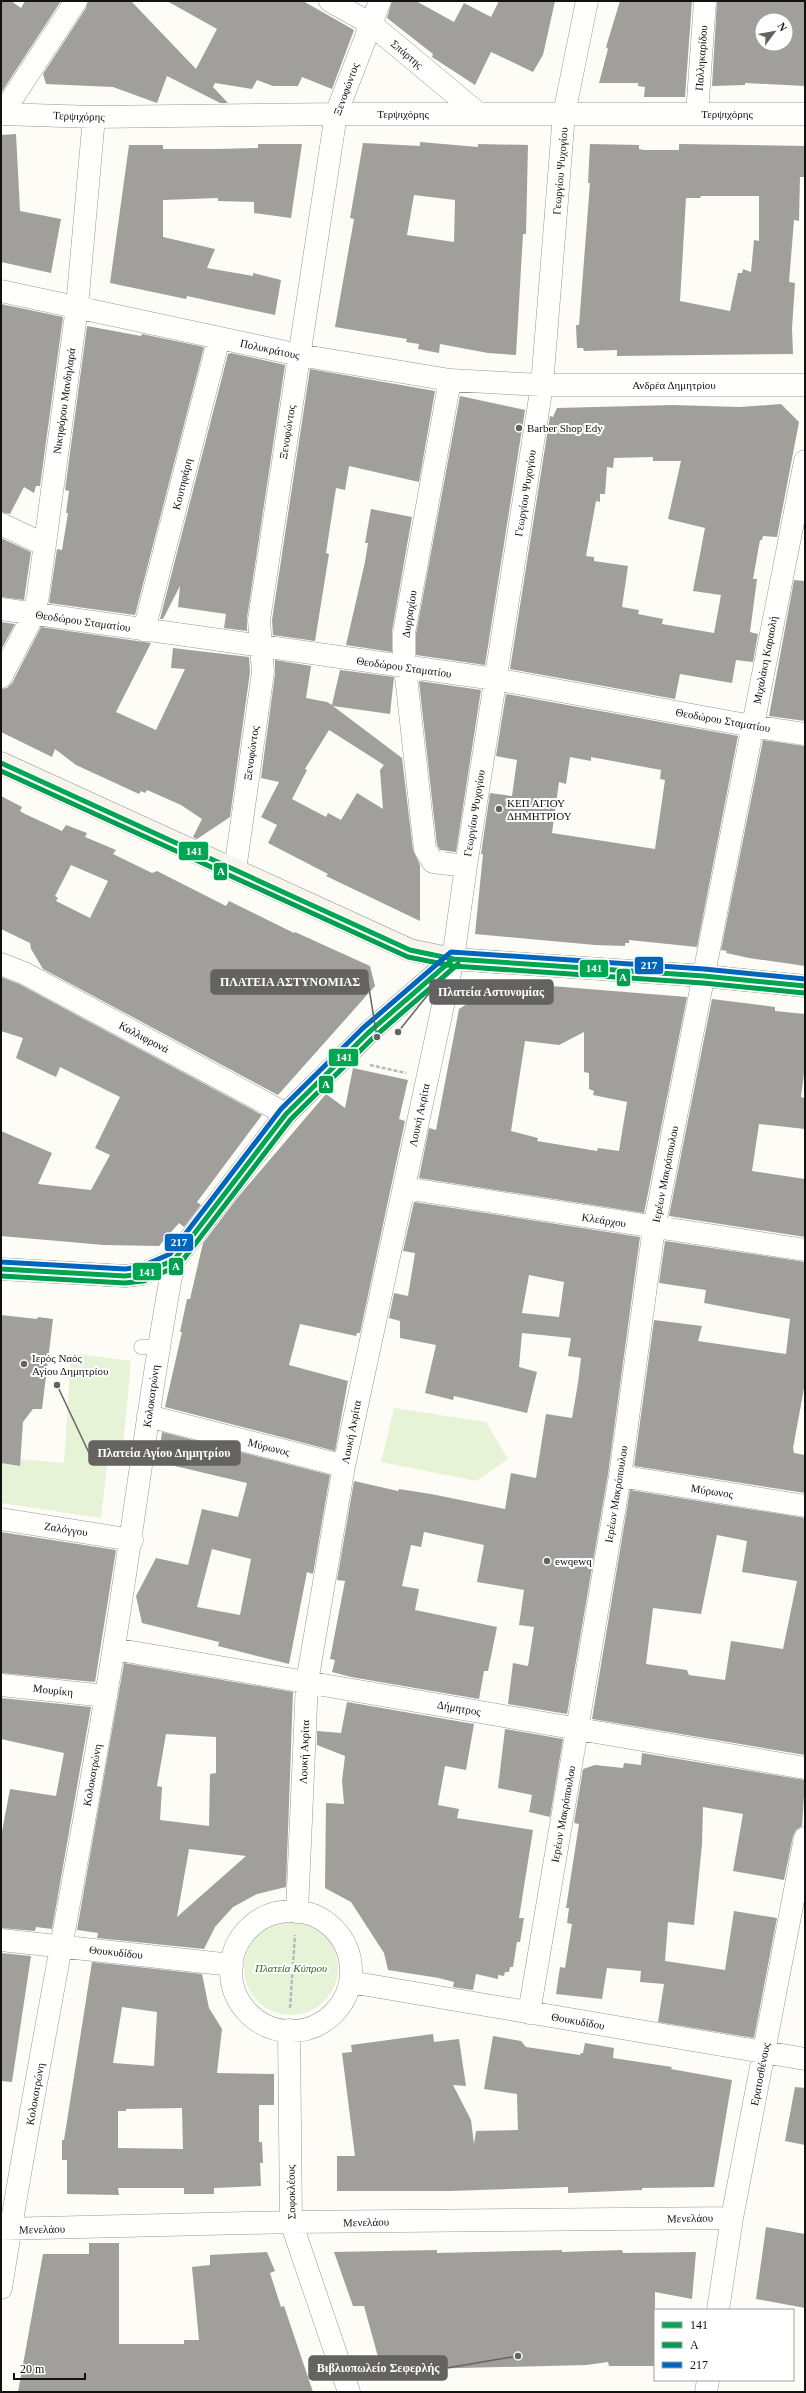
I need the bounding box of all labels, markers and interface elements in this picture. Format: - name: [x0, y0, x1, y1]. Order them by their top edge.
- north arrow: [754, 12, 794, 52]
- text: N: [775, 20, 790, 33]
- street label: Παλληκαρίδου: [693, 24, 709, 91]
- street label: Σπάρτης: [389, 37, 426, 71]
- street label: Ξενοφώντος: [331, 61, 361, 117]
- street label: Τερψιχόρης: [377, 108, 429, 120]
- street label: Τερψιχόρης: [701, 108, 753, 120]
- street label: Τερψιχόρης: [53, 109, 106, 123]
- street label: Γεωργίου Ψυχογίου: [550, 126, 570, 215]
- street label: Πολυκράτους: [239, 337, 301, 361]
- street label: Νικηφόρου Μανδηλαρά: [51, 347, 77, 455]
- street label: Ανδρέα Δημητρίου: [632, 379, 716, 391]
- street label: Ξενοφώντος: [277, 403, 297, 460]
- place label: Barber Shop Edy: [527, 422, 603, 434]
- marker: Barber Shop Edy: [514, 423, 524, 433]
- street label: Γεωργίου Ψυχογίου: [512, 448, 538, 537]
- street label: Κουτηφάρη: [170, 457, 194, 511]
- street label: Δυρραχίου: [399, 589, 419, 639]
- street label: Θεοδώρου Σταματίου: [35, 608, 132, 634]
- street label: Μιχαλάκη Καραολή: [751, 615, 779, 705]
- street label: Θεοδώρου Σταματίου: [356, 654, 453, 680]
- street label: Θεοδώρου Σταματίου: [675, 706, 772, 734]
- street label: Ξενοφώντος: [241, 724, 261, 781]
- street label: Γεωργίου Ψυχογίου: [461, 768, 487, 857]
- place label: ΚΕΠ ΑΓΙΟΥ ΔΗΜΗΤΡΙΟΥ: [507, 797, 572, 822]
- marker: ΚΕΠ ΑΓΙΟΥ ΔΗΜΗΤΡΙΟΥ: [494, 804, 504, 814]
- line badge: 141: [178, 841, 209, 861]
- text: 141: [186, 845, 202, 857]
- line badge: Α: [213, 862, 228, 881]
- text: Α: [217, 865, 225, 877]
- line badge: 217: [634, 956, 664, 975]
- line badge: 141: [579, 959, 609, 978]
- text: 217: [641, 959, 658, 971]
- text: 141: [586, 962, 602, 974]
- line badge: Α: [616, 968, 631, 987]
- callout: ΠΛΑΤΕΙΑ ΑΣΤΥΝΟΜΙΑΣ: [211, 970, 368, 994]
- text: Α: [619, 971, 627, 983]
- text: ΠΛΑΤΕΙΑ ΑΣΤΥΝΟΜΙΑΣ: [220, 975, 360, 989]
- callout: Πλατεία Αστυνομίας: [430, 980, 553, 1004]
- text: Πλατεία Αστυνομίας: [438, 985, 545, 999]
- street label: Καλλιφρονά: [117, 1019, 171, 1055]
- line badge: 141: [328, 1048, 359, 1067]
- text: 141: [336, 1051, 352, 1063]
- line badge: Α: [318, 1075, 334, 1094]
- text: Α: [322, 1078, 330, 1090]
- street label: Λουκή Ακρίτα: [406, 1082, 432, 1148]
- street label: Ιερέων Μακρόπουλου: [650, 1124, 680, 1223]
- street label: Κλεάρχου: [581, 1211, 628, 1230]
- line badge: 217: [164, 1233, 194, 1252]
- text: 217: [171, 1236, 188, 1248]
- line badge: Α: [168, 1257, 184, 1276]
- text: Α: [172, 1260, 180, 1272]
- line badge: 141: [132, 1262, 162, 1281]
- text: 141: [139, 1266, 155, 1278]
- place label: Ιερός Ναός Αγίου Δημητρίου: [32, 1352, 109, 1377]
- marker: Ιερός Ναός Αγίου Δημητρίου: [19, 1359, 29, 1369]
- street label: Κολοκοτρώνη: [141, 1364, 161, 1428]
- street label: Λουκή Ακρίτα: [339, 1399, 363, 1465]
- street label: Μύρωνος: [247, 1436, 292, 1458]
- callout: Πλατεία Αγίου Δημητρίου: [89, 1441, 240, 1465]
- street label: Ιερέων Μακρόπουλου: [602, 1444, 630, 1543]
- text: Πλατεία Αγίου Δημητρίου: [97, 1446, 231, 1460]
- street label: Μύρωνος: [690, 1482, 735, 1500]
- street label: Ζαλόγγου: [43, 1520, 89, 1538]
- place label: ewqewq: [555, 1555, 592, 1567]
- marker: ewqewq: [542, 1556, 552, 1566]
- street label: Μουρίκη: [32, 1682, 74, 1698]
- street label: Δήμητρος: [436, 1698, 482, 1718]
- street label: Λουκή Ακρίτα: [297, 1719, 311, 1784]
- street label: Κολοκοτρώνη: [81, 1743, 103, 1807]
- street label: Ιερέων Μακρόπουλου: [549, 1764, 578, 1863]
- street label: Θουκυδίδου: [88, 1943, 144, 1961]
- park label: Πλατεία Κύπρου: [254, 1962, 327, 1974]
- street label: Θουκυδίδου: [550, 2010, 606, 2032]
- street label: Ερατοσθένους: [748, 2041, 772, 2107]
- street label: Κολοκοτρώνη: [24, 2062, 46, 2126]
- street label: Σοφοκλέους: [285, 2164, 297, 2219]
- street label: Μενελάου: [667, 2212, 714, 2224]
- street label: Μενελάου: [343, 2216, 390, 2228]
- street label: Μενελάου: [19, 2223, 66, 2235]
- legend: [654, 2309, 794, 2381]
- text: 141: [690, 2318, 708, 2332]
- text: Α: [690, 2338, 699, 2352]
- scale bar: [14, 2355, 85, 2381]
- callout: Βιβλιοπωλείο Σεφερλής: [309, 2356, 447, 2380]
- text: 217: [690, 2358, 708, 2372]
- text: Βιβλιοπωλείο Σεφερλής: [317, 2361, 440, 2375]
- text: 20 m: [20, 2362, 45, 2376]

